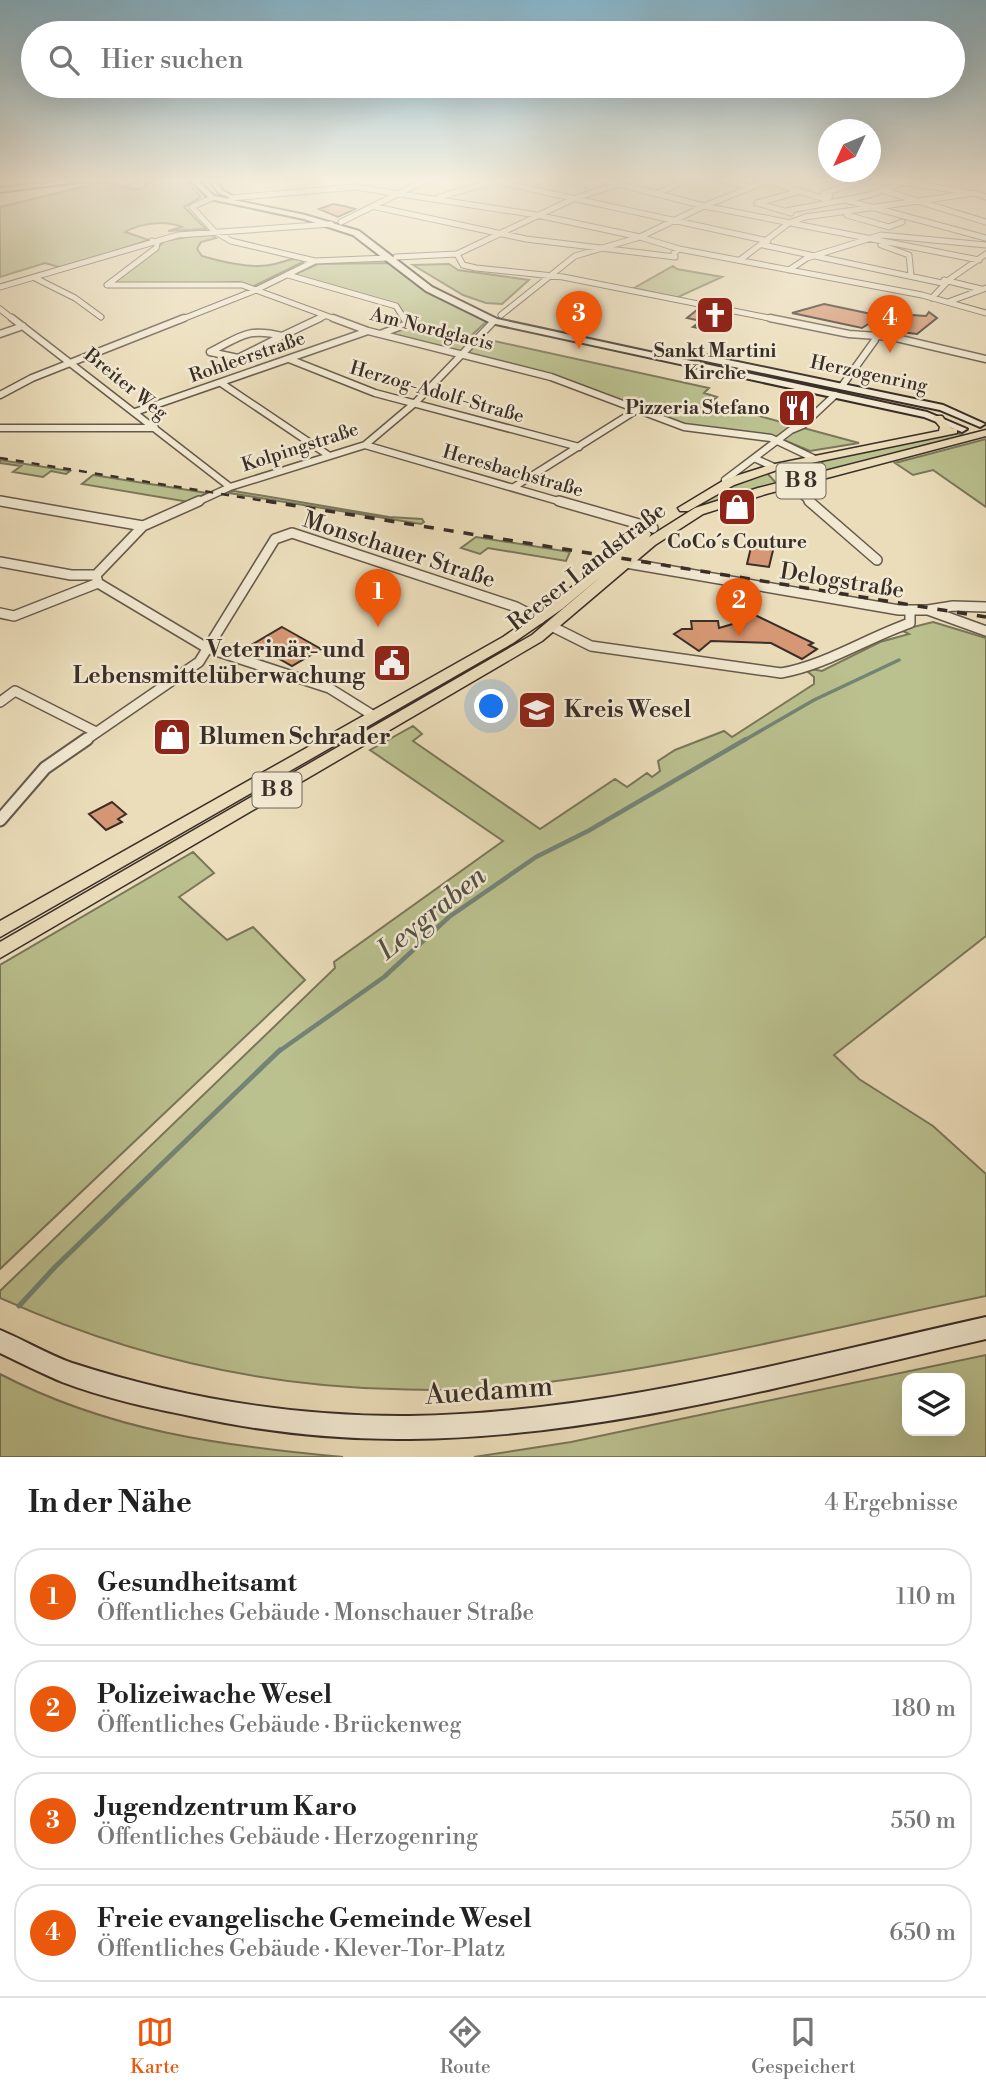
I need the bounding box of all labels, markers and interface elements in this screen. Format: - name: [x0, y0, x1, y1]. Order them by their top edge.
- search box: [21, 21, 965, 98]
- icon: search: [45, 41, 83, 79]
- text: Hier suchen: [101, 44, 243, 76]
- north arrow: [818, 119, 881, 182]
- pin: 3: [556, 291, 602, 349]
- church icon: Sankt Martini Kirche: [694, 294, 736, 336]
- pin: 4: [867, 295, 913, 353]
- street label: Am Nordglacis: [367, 302, 496, 356]
- street label: Rohleerstraße: [186, 326, 308, 388]
- place label: Sankt Martini Kirche: [654, 339, 776, 385]
- street label: Breiter Weg: [79, 342, 173, 425]
- street label: Herzogenring: [808, 350, 930, 398]
- street label: Herzog-Adolf-Straße: [347, 356, 527, 428]
- restaurant icon: Pizzeria Stefano: [776, 387, 818, 429]
- place label: Pizzeria Stefano: [625, 396, 770, 420]
- street label: Kolpingstraße: [238, 417, 362, 477]
- street label: Heresbachstraße: [440, 439, 586, 503]
- road number: B 8: [776, 463, 826, 498]
- shop icon: CoCo´s Couture: [716, 486, 758, 528]
- street label: Reeser Landstraße: [502, 496, 672, 638]
- street label: Monschauer Straße: [299, 506, 499, 594]
- place label: CoCo´s Couture: [667, 530, 807, 554]
- street label: Delogstraße: [778, 557, 906, 605]
- pin: 1: [355, 569, 401, 627]
- pin: 2: [716, 578, 762, 636]
- place label: Veterinär- und Lebensmittelüberwachung: [73, 636, 366, 690]
- public building icon: Veterinär- und Lebensmittelüberwachung: [371, 642, 413, 684]
- your location: [474, 689, 508, 723]
- school or university icon: Kreis Wesel: [516, 689, 558, 731]
- place label: Kreis Wesel: [564, 696, 691, 724]
- shop icon: Blumen Schrader: [151, 716, 193, 758]
- place label: Blumen Schrader: [199, 723, 391, 751]
- road number: B 8: [252, 772, 302, 808]
- water label: Leygraben: [370, 858, 494, 968]
- street label: Auedamm: [423, 1369, 554, 1413]
- map controls: [902, 1373, 965, 1436]
- button: layers: [902, 1373, 965, 1436]
- text: In der Nähe: [28, 1484, 192, 1522]
- text: 4 Ergebnisse: [825, 1489, 958, 1517]
- text: Gesundheitsamt: [97, 1567, 297, 1599]
- text: 1: [47, 1583, 59, 1611]
- text: 110 m: [896, 1583, 956, 1611]
- text: Öffentliches Gebäude · Monschauer Straße: [97, 1599, 534, 1627]
- text: Polizeiwache Wesel: [97, 1679, 332, 1711]
- text: 2: [46, 1695, 60, 1723]
- text: 180 m: [892, 1695, 956, 1723]
- text: Öffentliches Gebäude · Brückenweg: [97, 1711, 461, 1739]
- text: Jugendzentrum Karo: [97, 1791, 357, 1823]
- text: 3: [46, 1807, 60, 1835]
- text: 550 m: [891, 1807, 956, 1835]
- text: Öffentliches Gebäude · Herzogenring: [97, 1823, 478, 1851]
- text: Freie evangelische Gemeinde Wesel: [97, 1903, 532, 1935]
- text: 4: [45, 1919, 61, 1947]
- text: 650 m: [889, 1919, 956, 1947]
- text: Öffentliches Gebäude · Klever-Tor-Platz: [97, 1935, 505, 1963]
- tab: Karte: [130, 2013, 179, 2079]
- tab: Route: [440, 2013, 491, 2079]
- tab: Gespeichert: [751, 2013, 856, 2079]

